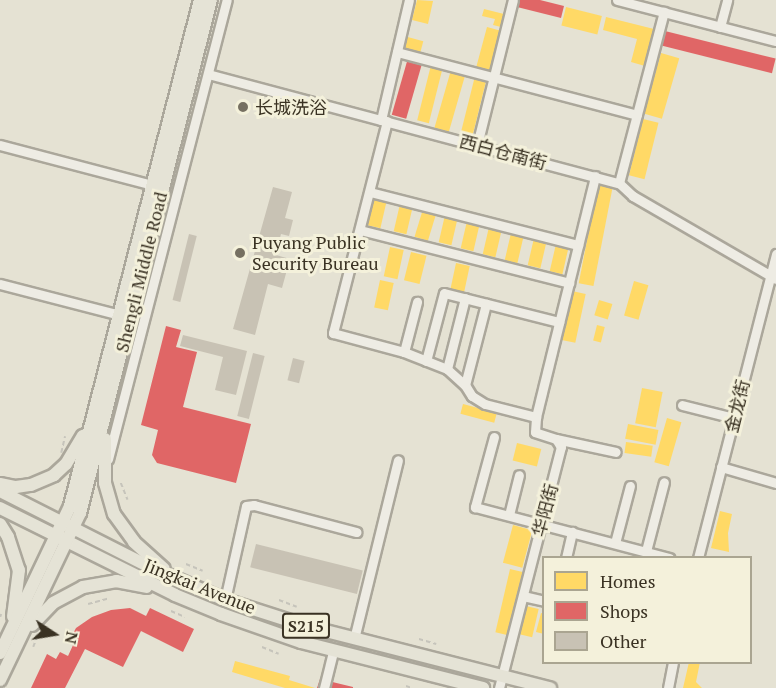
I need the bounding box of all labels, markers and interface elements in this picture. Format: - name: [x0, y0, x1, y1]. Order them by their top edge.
- place label: 长城洗浴: [255, 96, 327, 118]
- marker: 长城洗浴: [236, 100, 250, 114]
- street label: 西白仓南街: [457, 130, 549, 174]
- street label: Shengli Middle Road: [111, 190, 171, 354]
- place label: Puyang Public Security Bureau: [252, 232, 379, 274]
- marker: Puyang Public Security Bureau: [233, 246, 247, 260]
- street label: 金龙街: [720, 377, 754, 435]
- street label: 华阳街: [528, 481, 562, 539]
- street label: Jingkai Avenue: [141, 554, 259, 618]
- legend: [542, 556, 752, 664]
- text: Homes: [600, 569, 655, 593]
- text: Shops: [600, 599, 648, 623]
- north arrow: [24, 604, 84, 664]
- road number: S215: [280, 613, 332, 639]
- text: Other: [600, 629, 647, 653]
- text: N: [60, 630, 84, 646]

